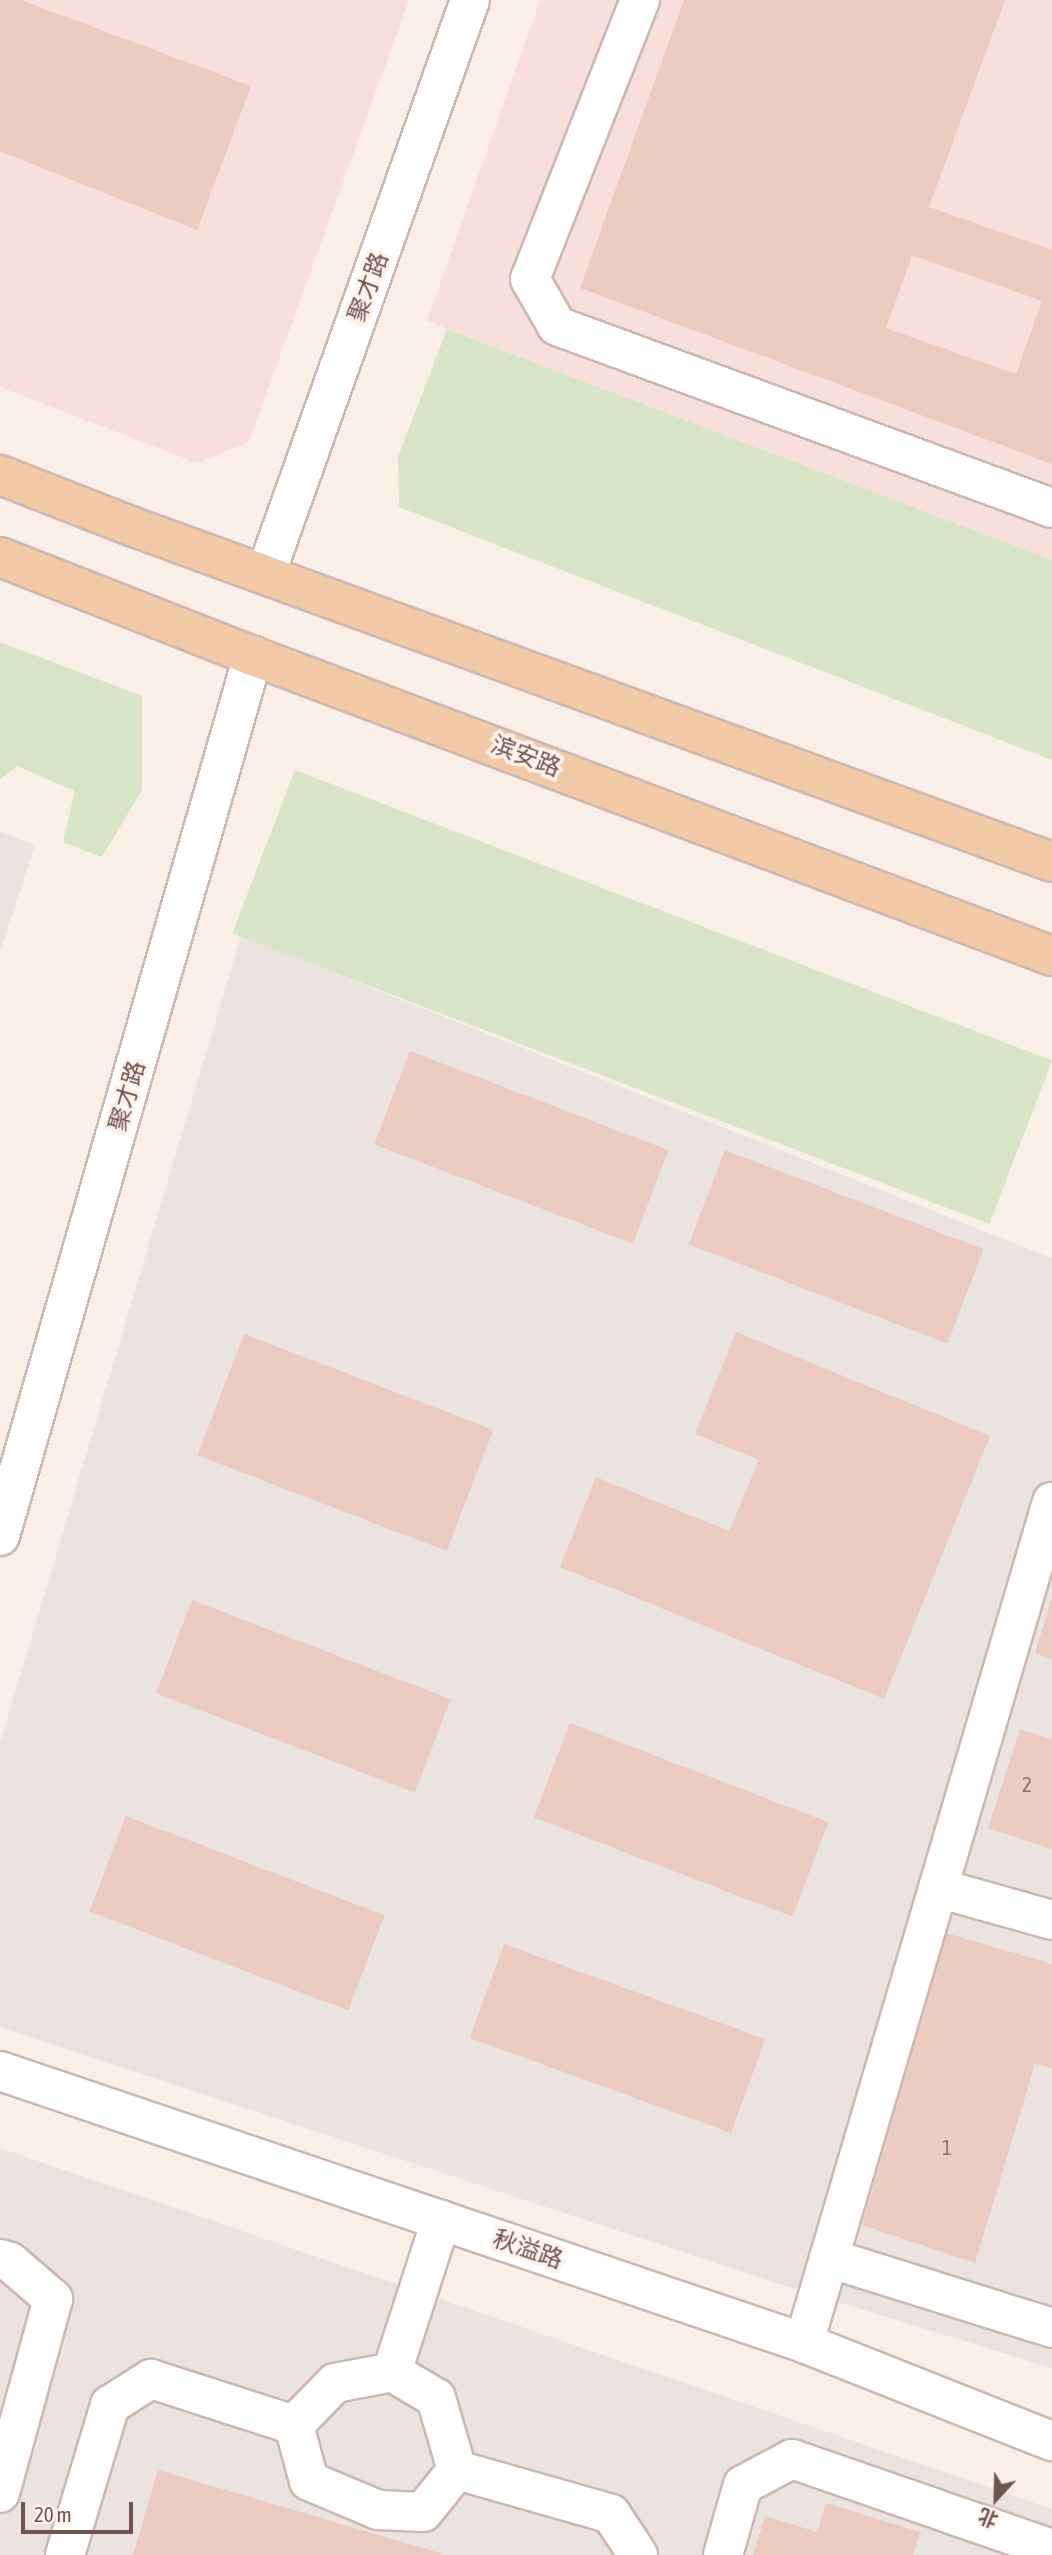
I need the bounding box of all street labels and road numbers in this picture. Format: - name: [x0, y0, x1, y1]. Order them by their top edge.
- street label: 聚才路: [342, 248, 394, 326]
- street label: 滨安路: [487, 730, 565, 782]
- street label: 聚才路: [103, 1057, 151, 1135]
- street label: 秋溢路: [489, 2224, 567, 2274]

